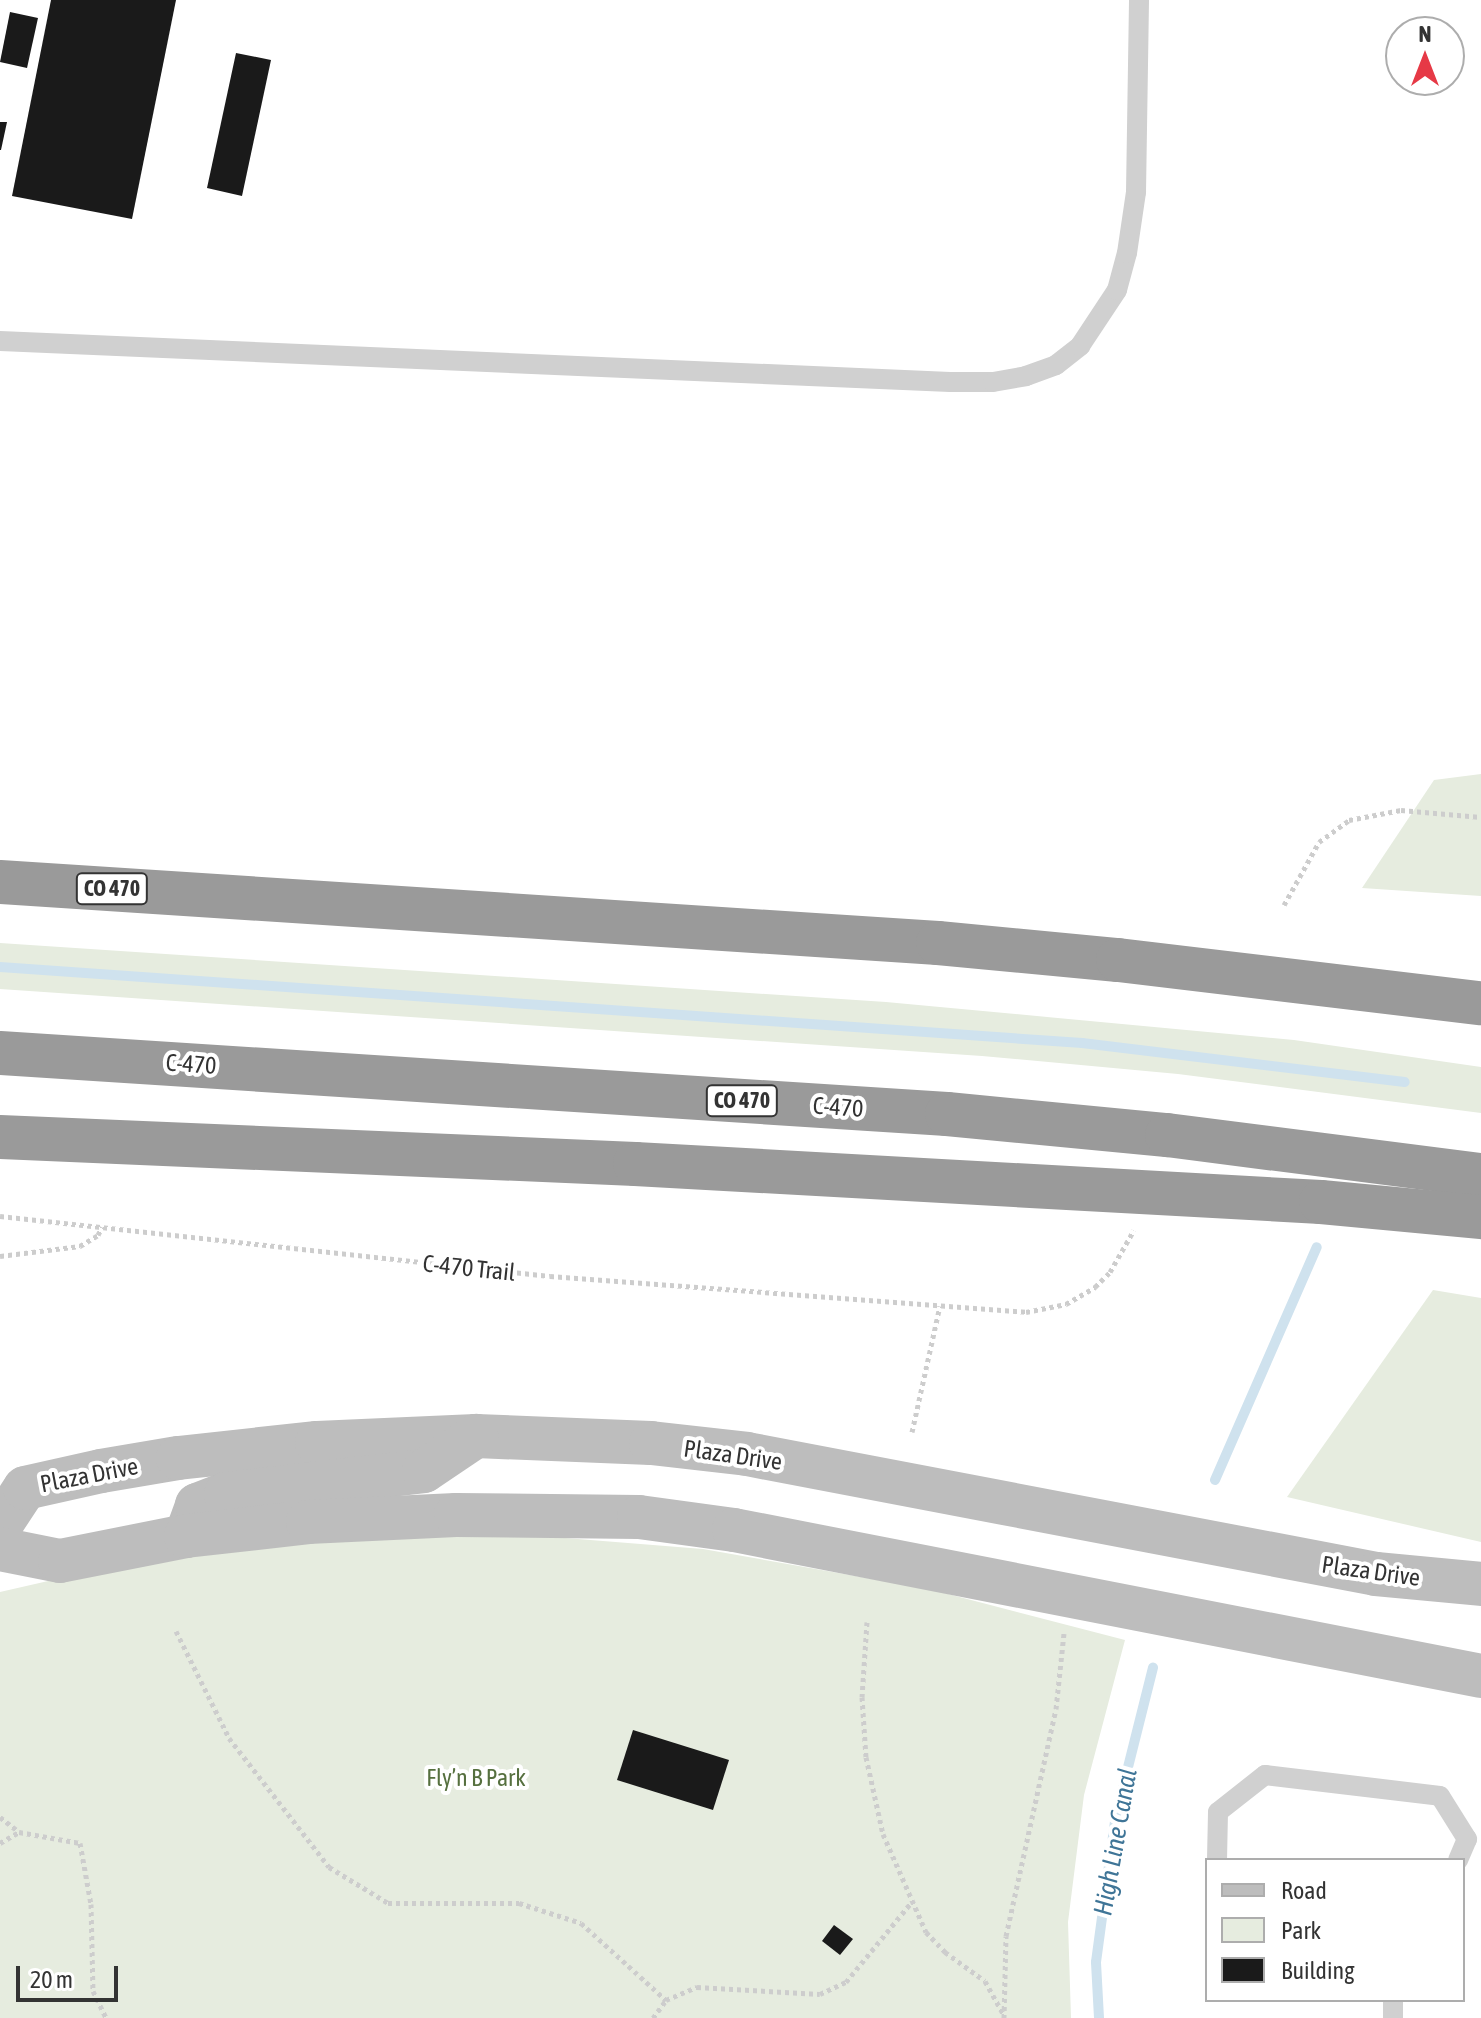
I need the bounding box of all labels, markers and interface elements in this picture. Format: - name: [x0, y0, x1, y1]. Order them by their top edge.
- north arrow: [1385, 16, 1465, 96]
- text: N: [1419, 21, 1431, 47]
- road number: CO 470: [74, 871, 150, 907]
- street label: C-470: [165, 1048, 217, 1080]
- road number: CO 470: [704, 1083, 780, 1119]
- street label: C-470: [812, 1091, 864, 1123]
- street label: C-470 Trail: [421, 1249, 517, 1287]
- street label: Plaza Drive: [682, 1434, 784, 1476]
- street label: Plaza Drive: [38, 1451, 140, 1499]
- street label: Plaza Drive: [1320, 1550, 1422, 1592]
- park label: Fly’n B Park: [426, 1764, 526, 1792]
- water label: High Line Canal: [1088, 1766, 1144, 1918]
- legend: [1205, 1858, 1465, 2002]
- text: Road: [1281, 1877, 1327, 1904]
- text: Park: [1281, 1917, 1321, 1944]
- scale bar: [20, 1950, 122, 2000]
- text: Building: [1281, 1957, 1354, 1984]
- text: 20 m: [30, 1966, 73, 1993]

